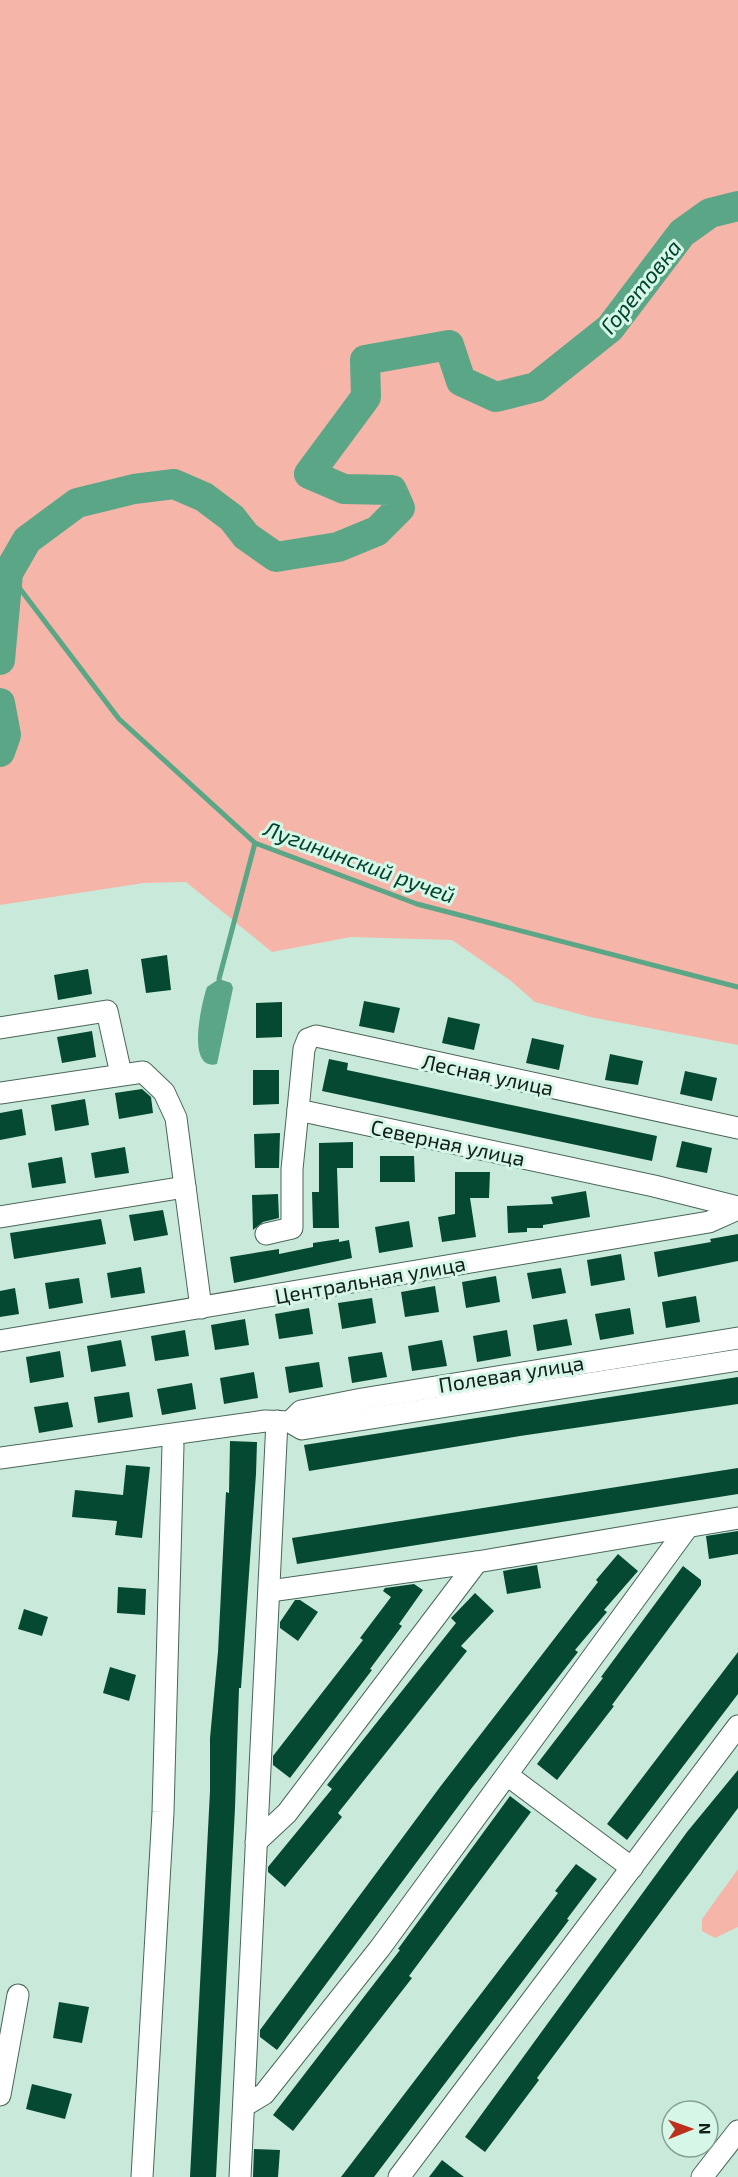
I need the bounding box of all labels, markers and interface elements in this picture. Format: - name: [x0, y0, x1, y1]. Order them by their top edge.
- water label: Горетовка: [594, 234, 686, 338]
- water label: Лугининский ручей: [260, 814, 459, 908]
- street label: Лесная улица: [420, 1048, 556, 1101]
- street label: Северная улица: [368, 1113, 527, 1172]
- street label: Центральная улица: [273, 1250, 468, 1309]
- street label: Полевая улица: [436, 1349, 586, 1398]
- north arrow: [660, 2099, 720, 2159]
- text: N: [696, 2123, 715, 2135]

